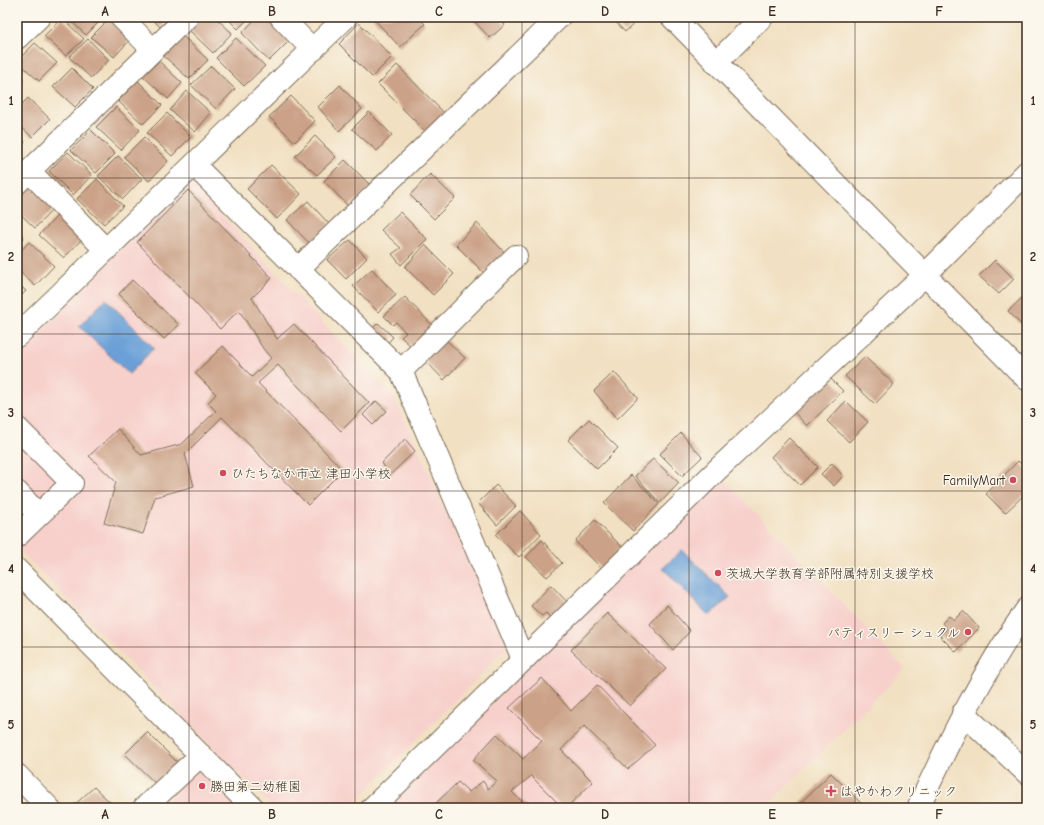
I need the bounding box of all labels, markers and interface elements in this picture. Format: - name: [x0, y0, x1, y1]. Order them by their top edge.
- text: A: [101, 4, 109, 19]
- text: B: [268, 4, 276, 19]
- text: C: [435, 4, 443, 19]
- text: D: [601, 4, 609, 19]
- text: E: [768, 4, 776, 19]
- text: F: [935, 4, 943, 19]
- text: 1: [8, 93, 14, 108]
- text: 1: [1030, 93, 1036, 108]
- text: 2: [8, 249, 14, 264]
- text: 2: [1030, 249, 1036, 264]
- text: 3: [8, 405, 14, 420]
- text: 3: [1030, 405, 1036, 420]
- place label: ひたちなか市立 津田小学校: [231, 466, 391, 481]
- marker: ひたちなか市立 津田小学校: [218, 468, 228, 478]
- place label: FamilyMart: [943, 473, 1006, 488]
- marker: FamilyMart: [1008, 475, 1018, 485]
- text: 4: [8, 561, 14, 576]
- text: 4: [1030, 561, 1036, 576]
- place label: 茨城大学教育学部附属特別支援学校: [726, 566, 934, 581]
- marker: 茨城大学教育学部附属特別支援学校: [713, 568, 723, 578]
- place label: パティスリー シュクル: [827, 625, 960, 640]
- marker: パティスリー シュクル: [963, 627, 973, 637]
- text: 5: [8, 717, 15, 732]
- text: 5: [1030, 717, 1037, 732]
- place label: 勝田第二幼稚園: [210, 779, 301, 794]
- marker: 勝田第二幼稚園: [197, 781, 207, 791]
- place label: はやかわクリニック: [840, 784, 957, 799]
- marker: はやかわクリニック: [825, 785, 837, 797]
- text: A: [101, 807, 109, 822]
- text: B: [268, 807, 276, 822]
- text: C: [435, 807, 443, 822]
- text: D: [601, 807, 609, 822]
- text: E: [768, 807, 776, 822]
- text: F: [935, 807, 943, 822]

